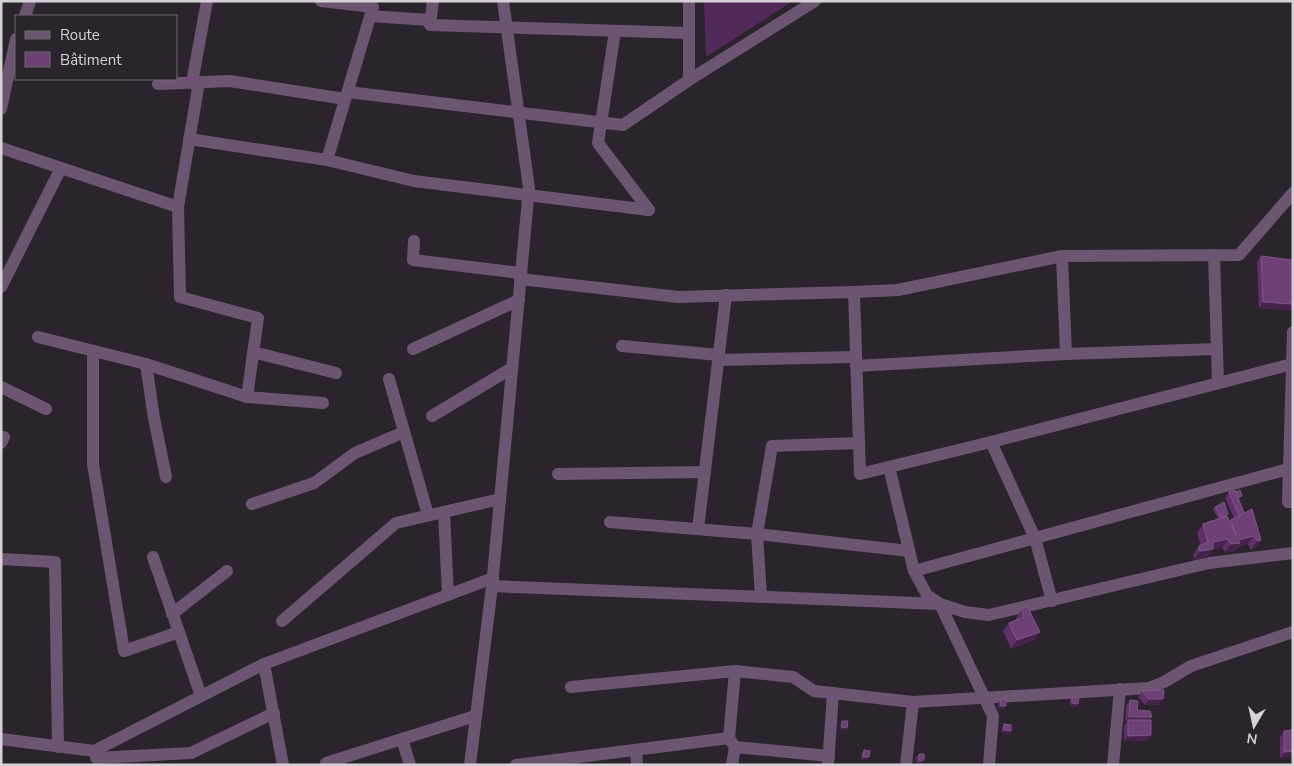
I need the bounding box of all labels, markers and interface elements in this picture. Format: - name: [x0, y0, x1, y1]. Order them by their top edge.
- legend: [15, 15, 178, 80]
- text: Route: [60, 25, 100, 45]
- text: Bâtiment: [60, 50, 122, 70]
- north arrow: [1229, 701, 1279, 751]
- text: N: [1245, 728, 1259, 749]

